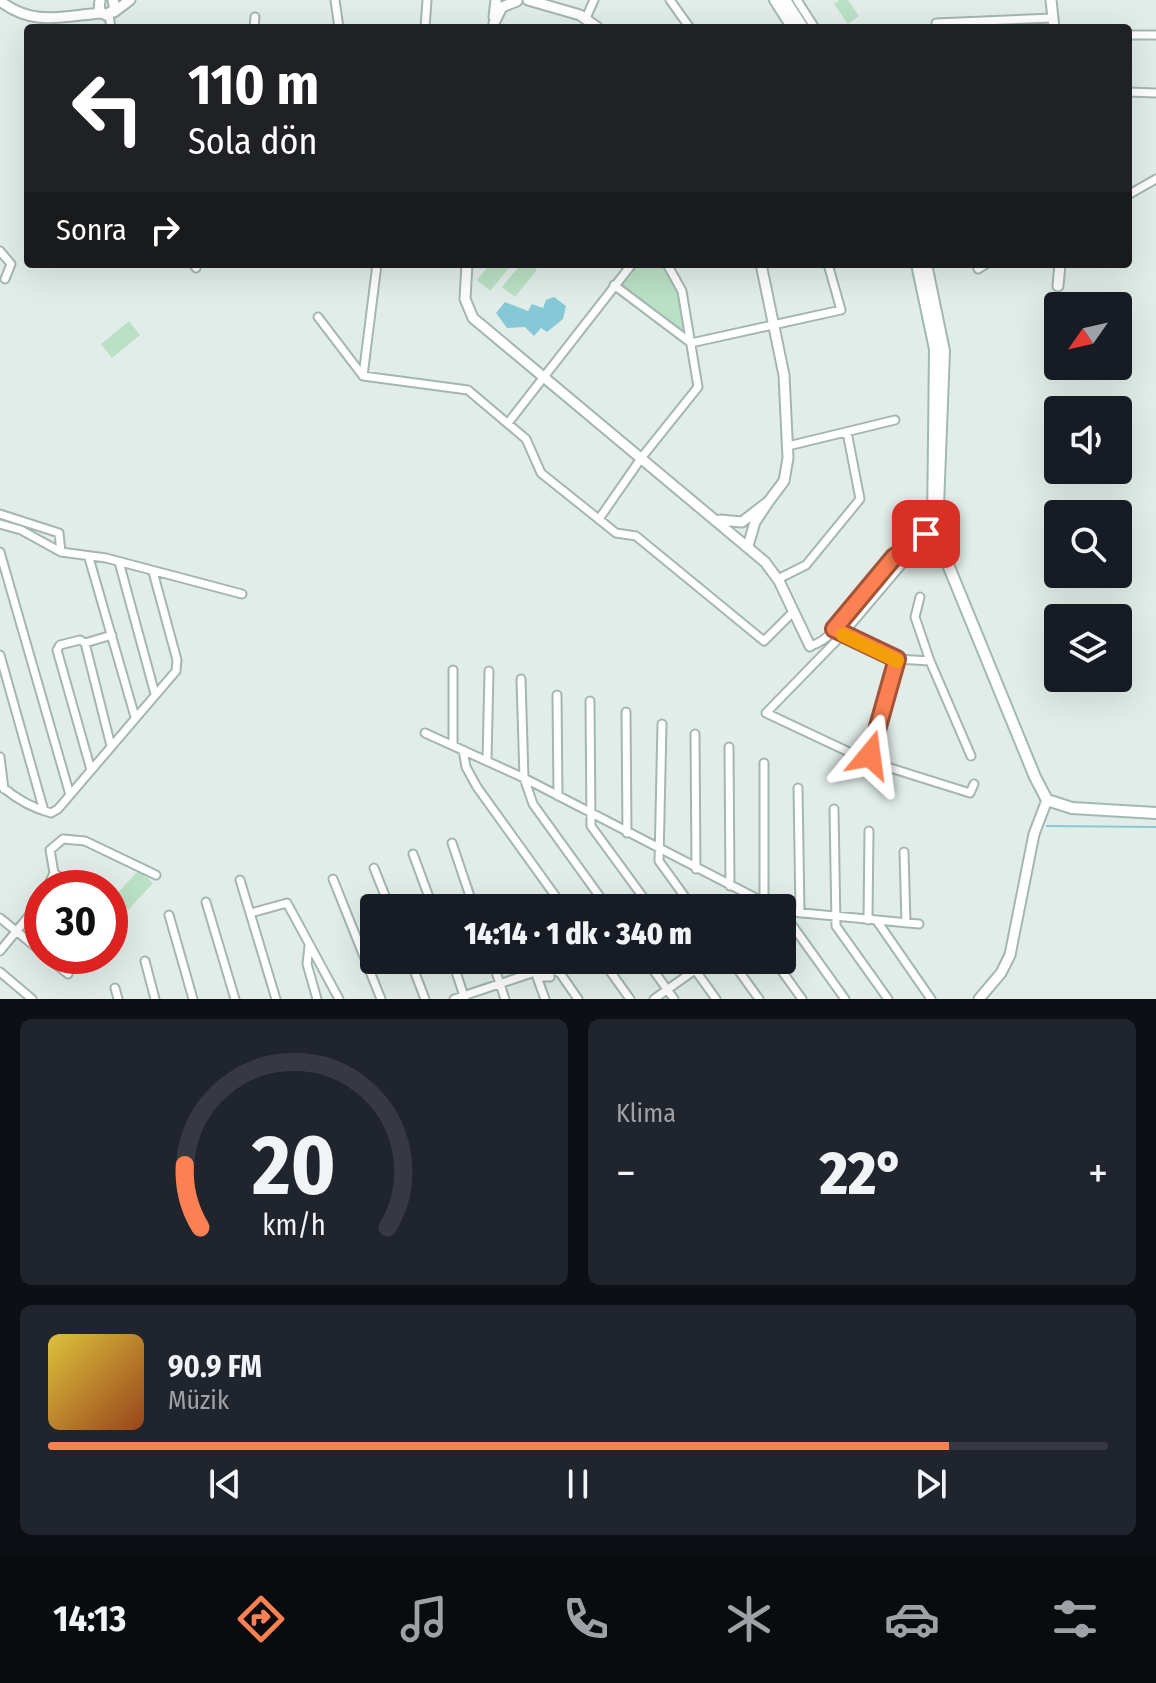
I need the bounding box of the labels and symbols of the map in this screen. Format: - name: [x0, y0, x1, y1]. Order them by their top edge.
- north arrow: [1044, 292, 1132, 380]
- pin: [892, 500, 960, 568]
- position arrow: [828, 713, 912, 797]
- speed limit sign: 30: [24, 870, 128, 974]

